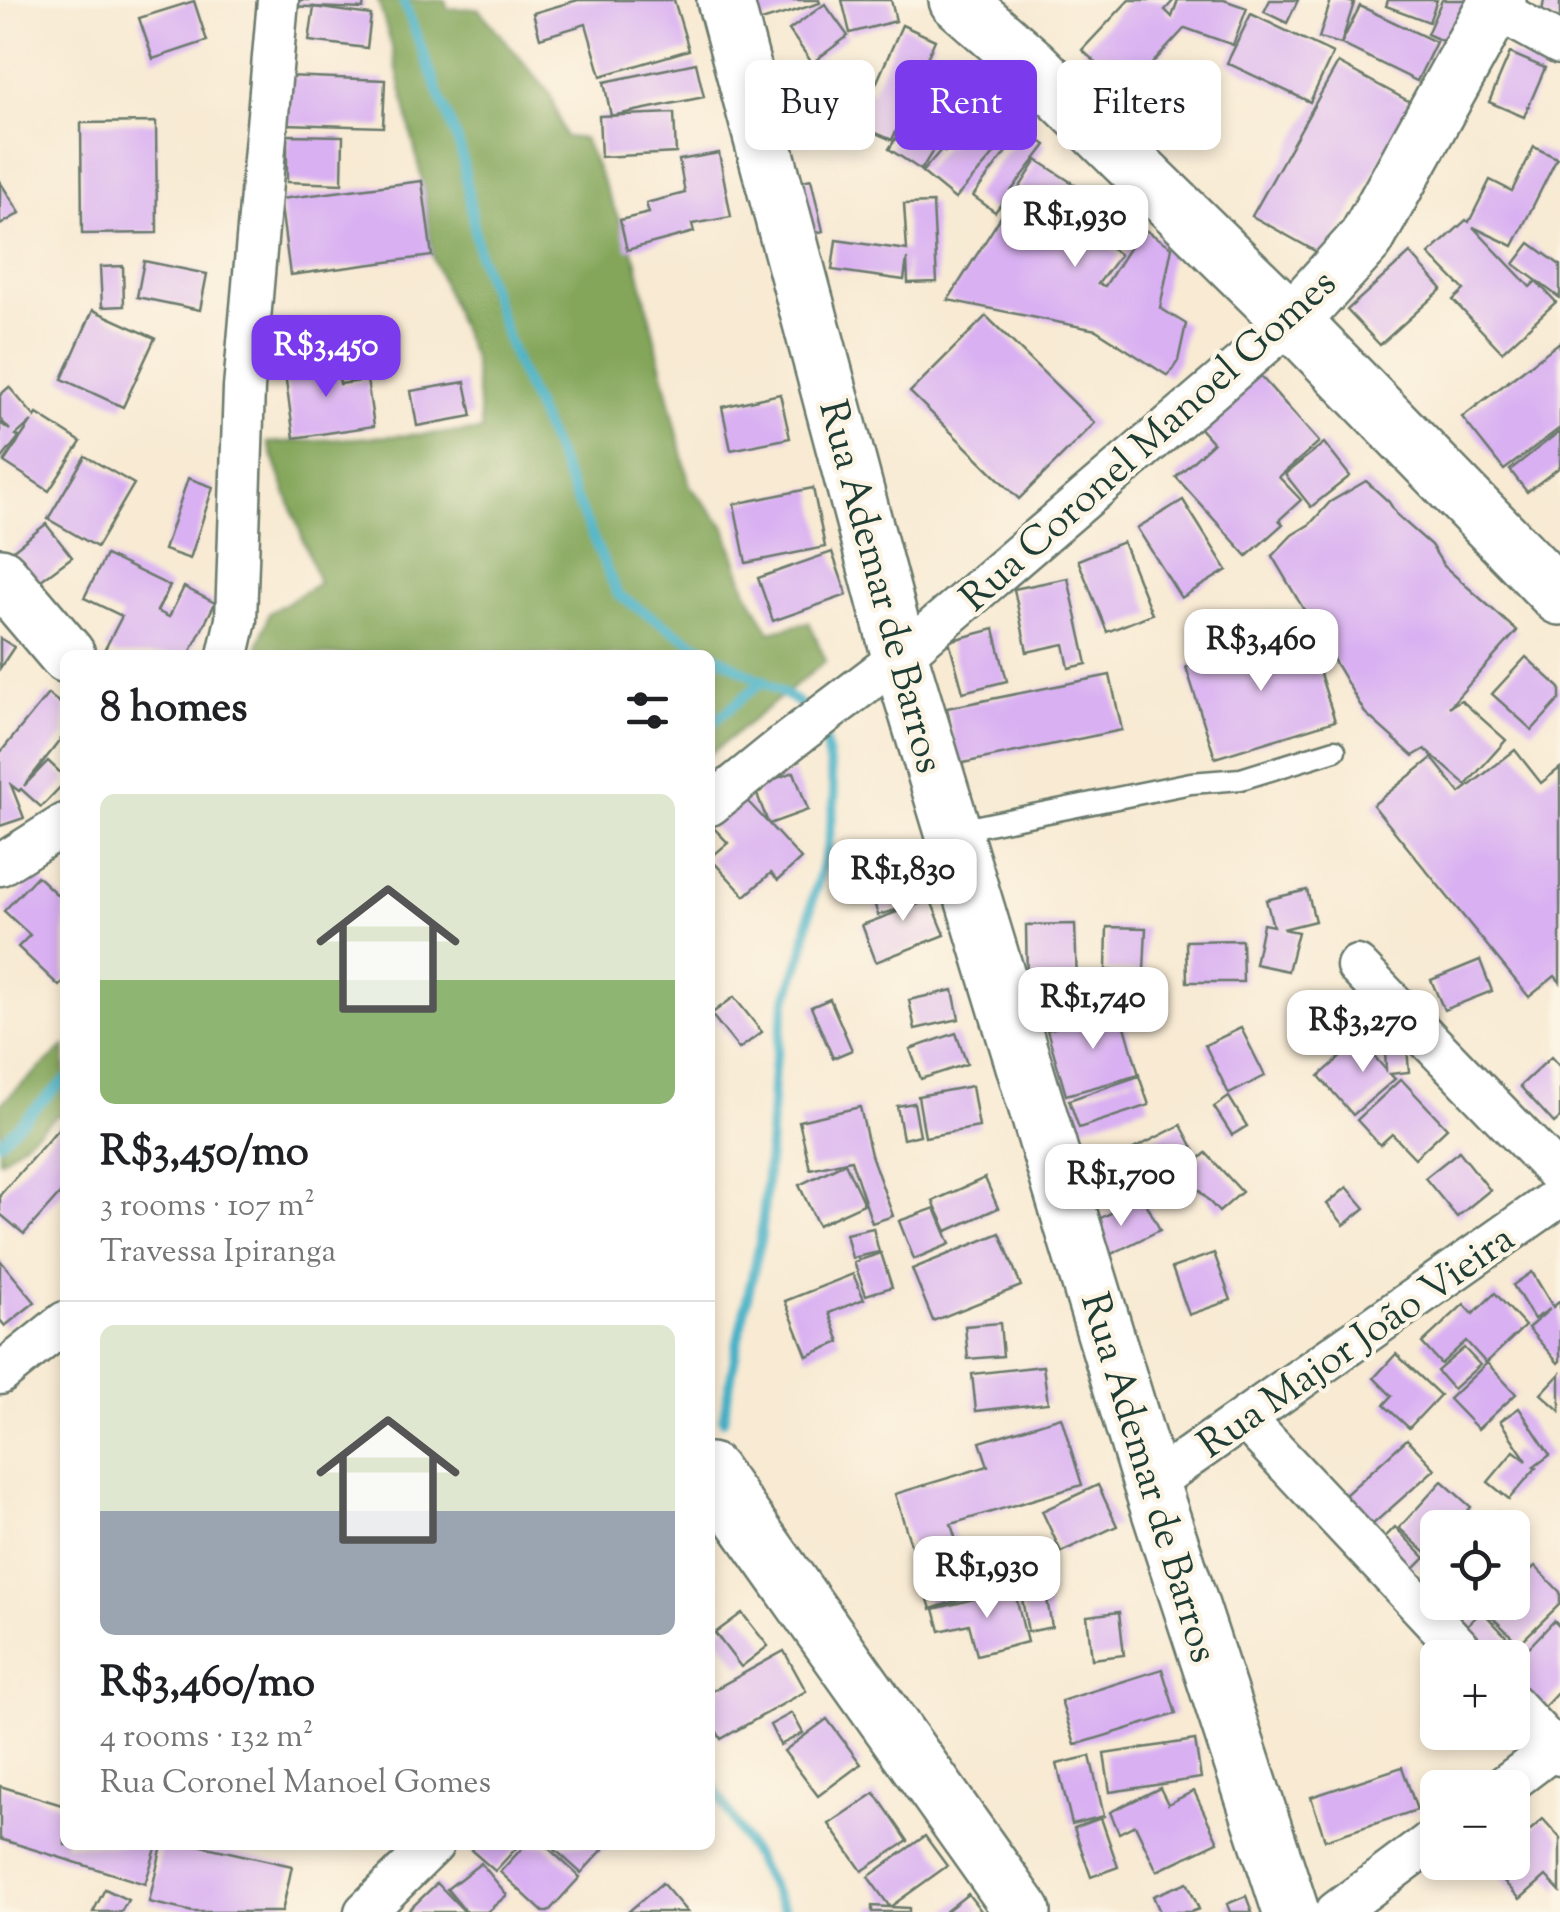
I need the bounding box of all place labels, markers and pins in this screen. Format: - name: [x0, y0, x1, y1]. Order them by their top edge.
- pin: R$1,930: [983, 185, 1167, 270]
- pin: R$3,450: [234, 315, 418, 400]
- pin: R$3,460: [1169, 609, 1353, 694]
- pin: R$1,830: [811, 839, 995, 924]
- pin: R$1,740: [1001, 967, 1185, 1052]
- pin: R$3,270: [1271, 990, 1455, 1075]
- pin: R$1,700: [1029, 1144, 1213, 1229]
- pin: R$1,930: [895, 1536, 1079, 1621]

